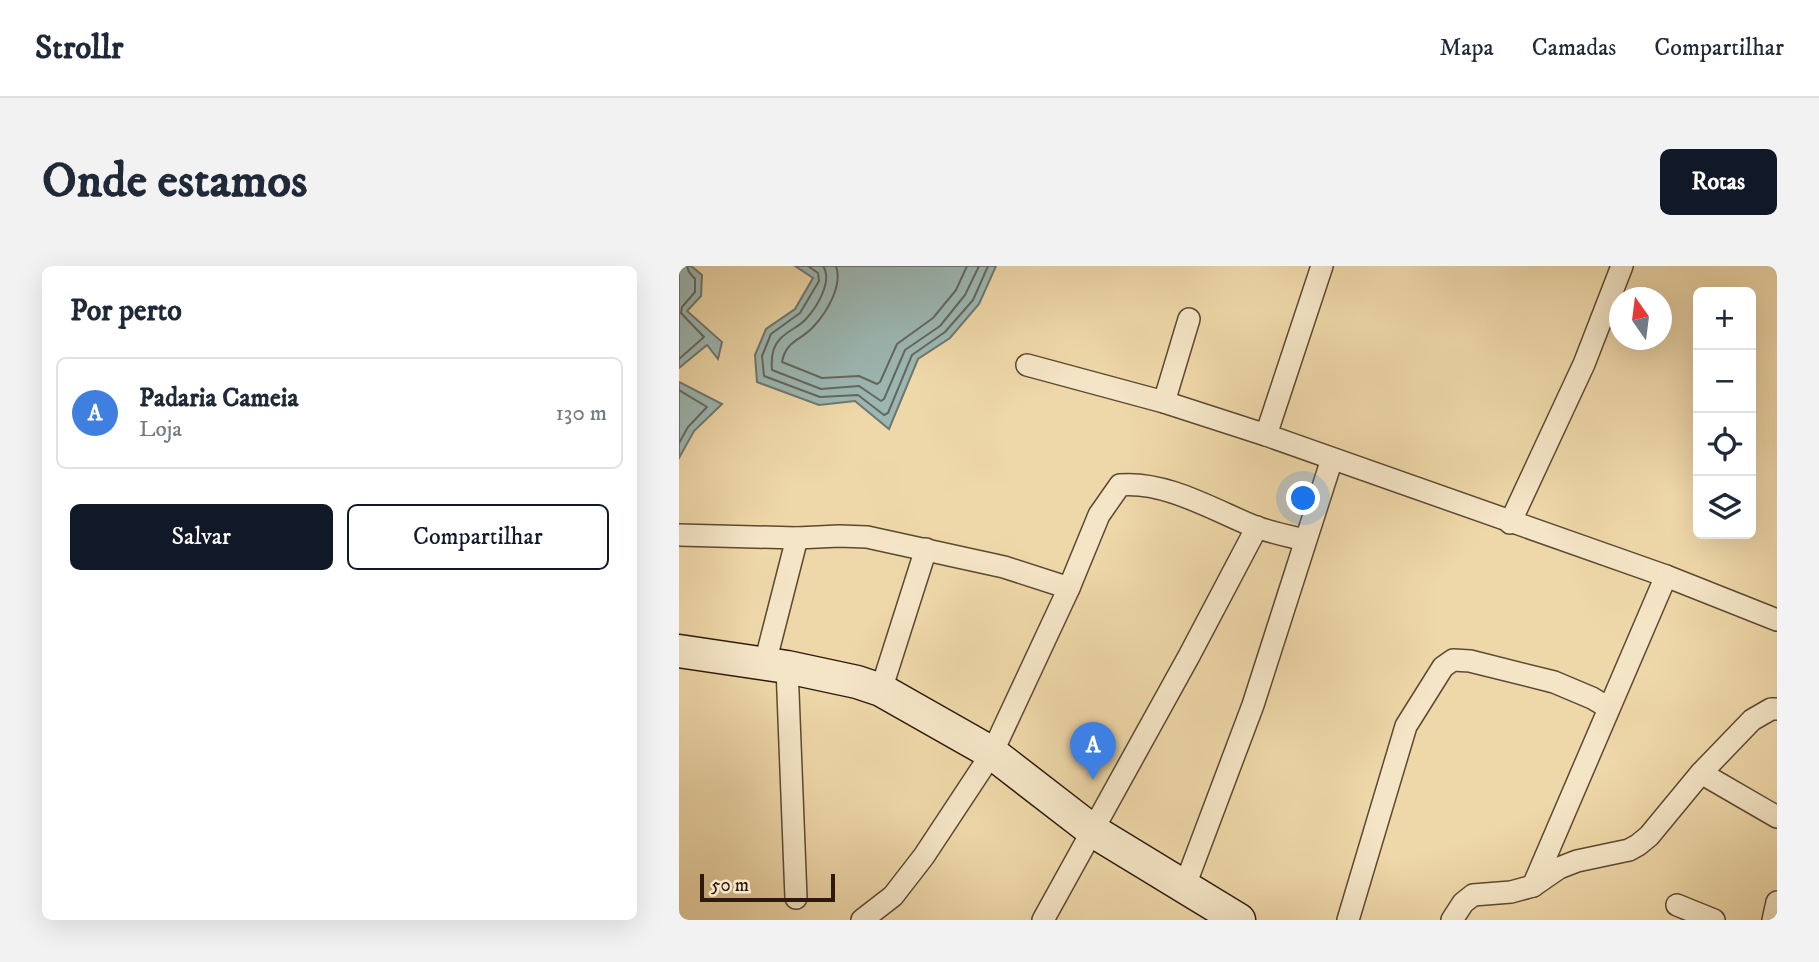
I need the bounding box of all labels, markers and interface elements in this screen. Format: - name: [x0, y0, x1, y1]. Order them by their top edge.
- text: Strollr: [35, 28, 123, 69]
- text: Mapa: [1439, 33, 1494, 63]
- text: Camadas: [1532, 33, 1616, 63]
- text: Compartilhar: [1654, 33, 1784, 63]
- button: Rotas: [1660, 149, 1777, 215]
- text: Onde estamos: [42, 151, 307, 213]
- north arrow: [1609, 287, 1672, 350]
- map controls: [1693, 287, 1756, 539]
- button: +: [1693, 287, 1756, 350]
- text: Por perto: [70, 293, 182, 330]
- button: −: [1693, 350, 1756, 413]
- text: Padaria Cameia: [139, 382, 298, 415]
- text: A: [88, 399, 102, 428]
- text: 130 m: [555, 399, 607, 428]
- button: locate: [1693, 413, 1756, 476]
- text: Loja: [139, 415, 182, 444]
- button: layers: [1693, 476, 1756, 539]
- your location: [1286, 481, 1320, 515]
- button: Salvar: [70, 504, 333, 570]
- button: Compartilhar: [347, 504, 609, 570]
- pin: A: [1070, 722, 1116, 780]
- scale bar: [700, 871, 835, 903]
- text: 50 m: [711, 874, 749, 897]

